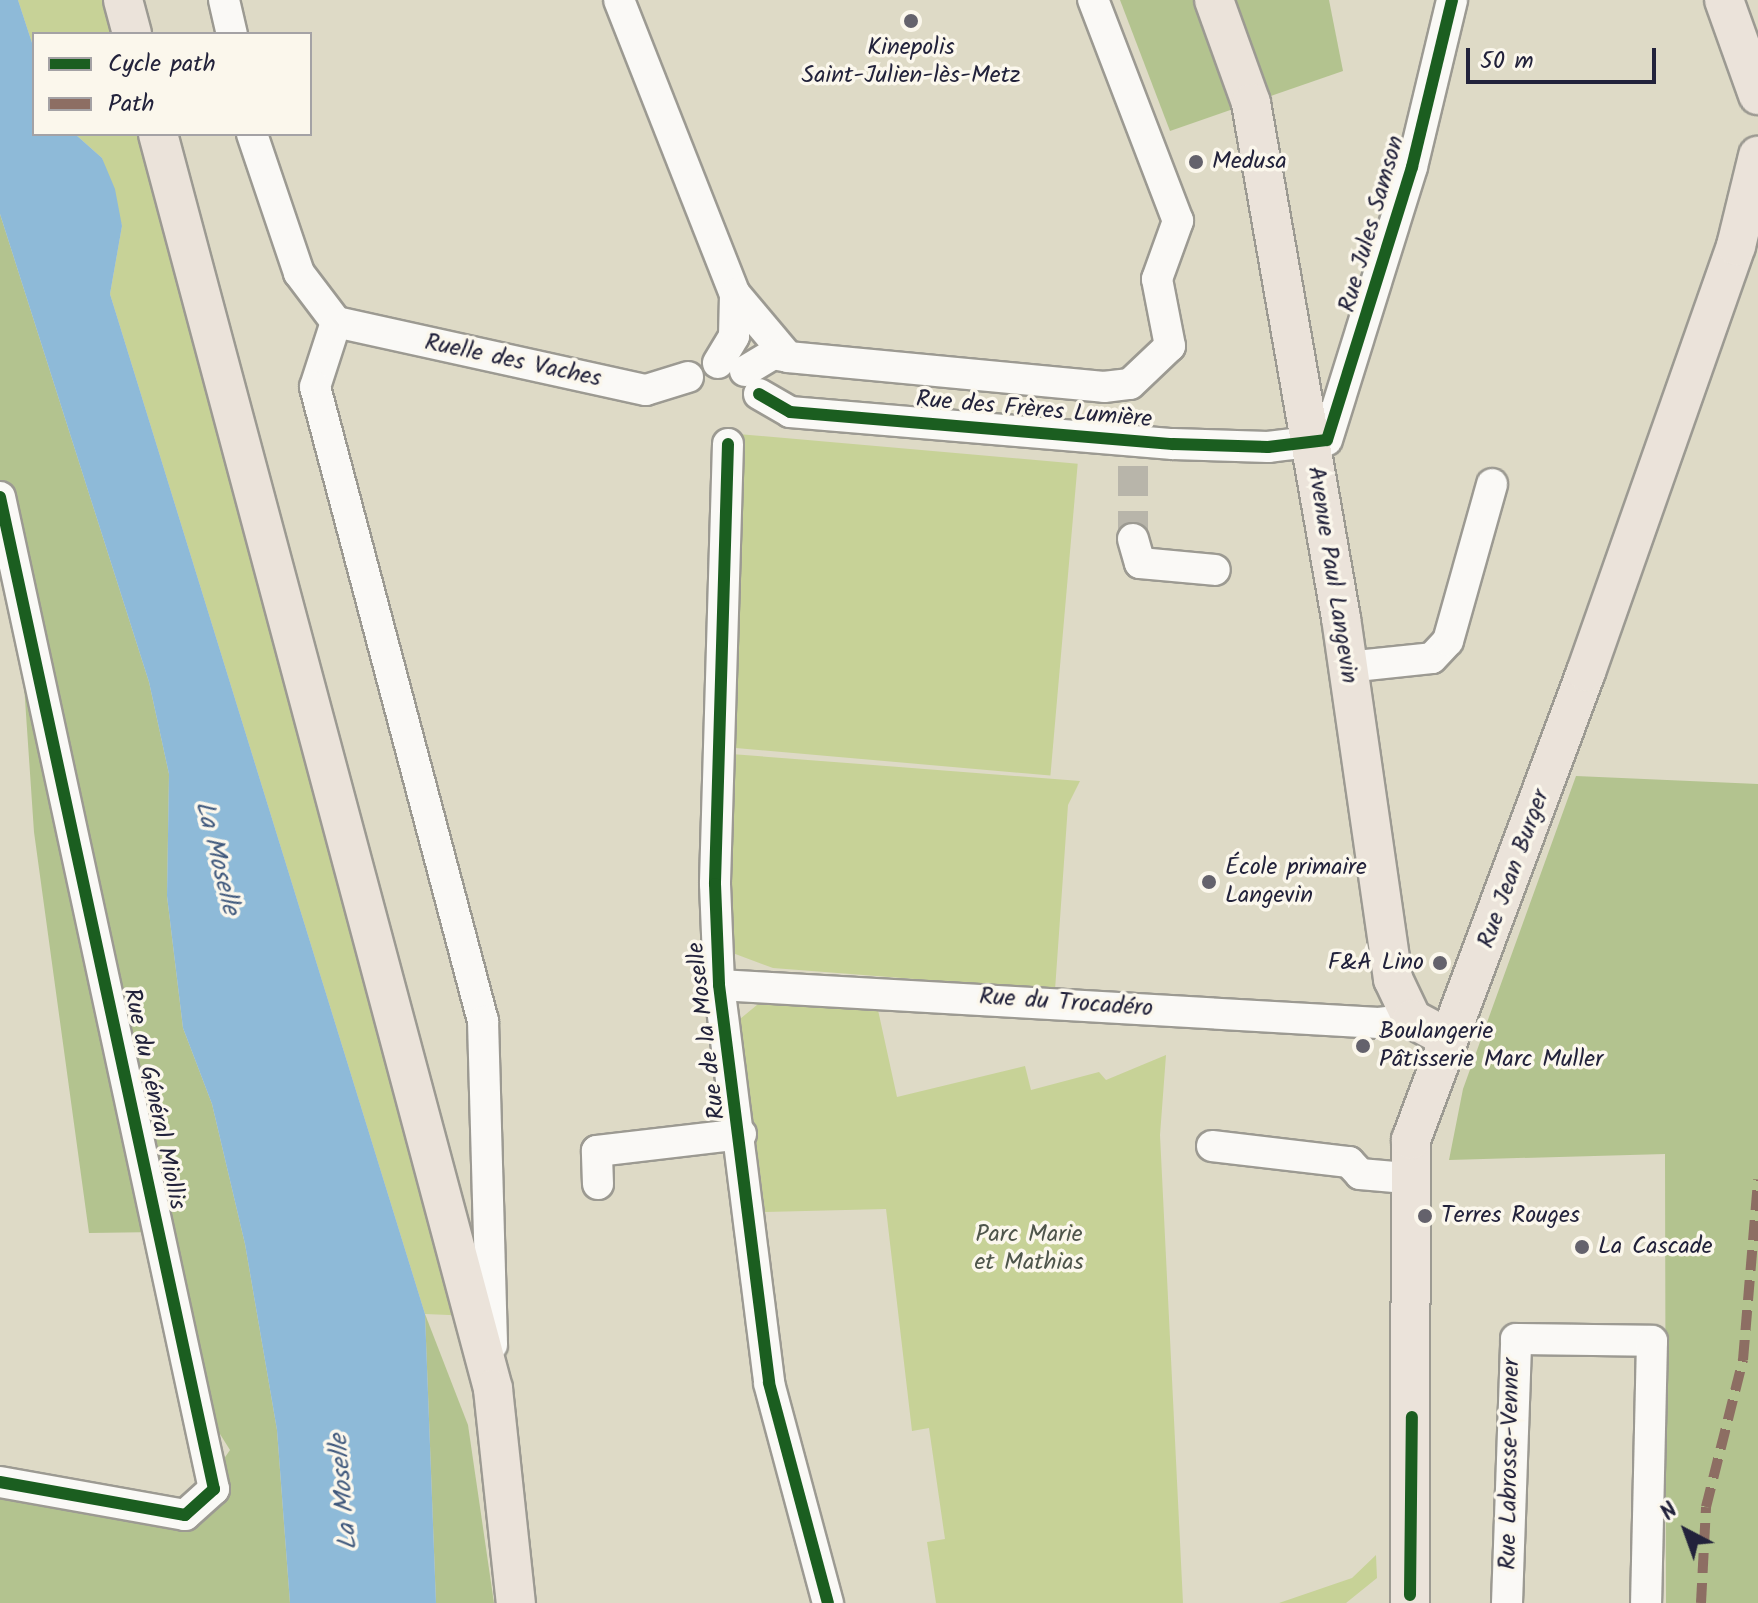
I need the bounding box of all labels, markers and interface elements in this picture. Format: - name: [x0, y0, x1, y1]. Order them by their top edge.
- marker: Kinepolis Saint-Julien-lès-Metz: [902, 12, 920, 30]
- legend: [32, 32, 312, 136]
- scale bar: [1470, 32, 1660, 82]
- place label: Kinepolis Saint-Julien-lès-Metz: [802, 34, 1020, 90]
- text: 50 m: [1480, 42, 1534, 81]
- text: Cycle path: [108, 45, 216, 84]
- text: Path: [108, 85, 154, 124]
- street label: Rue Jules Samson: [1333, 132, 1411, 316]
- place label: Medusa: [1212, 148, 1287, 176]
- marker: Medusa: [1187, 153, 1205, 171]
- street label: Ruelle des Vaches: [422, 328, 604, 394]
- street label: Rue des Frères Lumière: [915, 385, 1153, 435]
- street label: Avenue Paul Langevin: [1301, 464, 1363, 686]
- street label: Rue Jean Burger: [1472, 786, 1556, 952]
- water label: La Moselle: [187, 798, 245, 918]
- place label: École primaire Langevin: [1225, 854, 1367, 910]
- marker: École primaire Langevin: [1200, 873, 1218, 891]
- street label: Rue de la Moselle: [682, 941, 732, 1121]
- place label: F&A Lino: [1328, 949, 1424, 977]
- marker: F&A Lino: [1431, 954, 1449, 972]
- street label: Rue du Trocadéro: [978, 983, 1154, 1023]
- street label: Rue du Général Miollis: [116, 986, 192, 1212]
- place label: Boulangerie Pâtisserie Marc Muller: [1379, 1018, 1603, 1074]
- marker: Boulangerie Pâtisserie Marc Muller: [1354, 1037, 1372, 1055]
- place label: Terres Rouges: [1441, 1202, 1580, 1230]
- marker: Terres Rouges: [1416, 1207, 1434, 1225]
- park label: Parc Marie et Mathias: [974, 1221, 1084, 1277]
- place label: La Cascade: [1598, 1233, 1713, 1261]
- marker: La Cascade: [1573, 1238, 1591, 1256]
- street label: Rue Labrosse-Venner: [1494, 1358, 1526, 1570]
- water label: La Moselle: [324, 1433, 366, 1551]
- north arrow: [1646, 1491, 1726, 1571]
- text: N: [1653, 1495, 1687, 1530]

